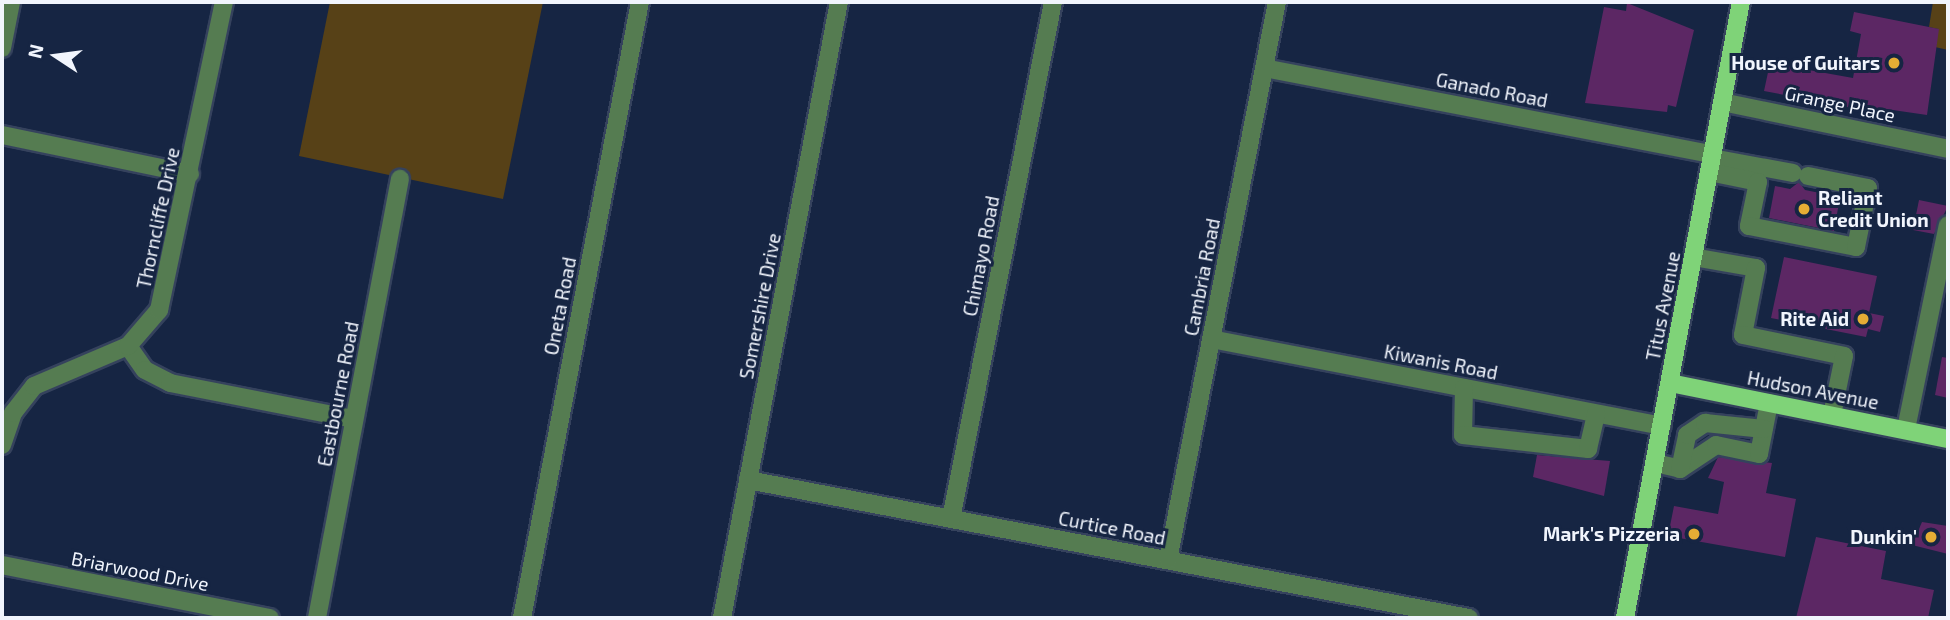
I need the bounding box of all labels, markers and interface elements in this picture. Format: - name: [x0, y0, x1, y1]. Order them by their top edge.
- north arrow: [21, 21, 91, 91]
- text: N: [22, 42, 48, 60]
- place label: House of Guitars: [1731, 52, 1880, 74]
- marker: House of Guitars: [1886, 55, 1902, 71]
- street label: Ganado Road: [1434, 68, 1550, 112]
- street label: Grange Place: [1783, 81, 1897, 127]
- street label: Thorncliffe Drive: [132, 145, 184, 291]
- place label: Reliant Credit Union: [1818, 187, 1929, 231]
- street label: Chimayo Road: [958, 194, 1004, 318]
- marker: Reliant Credit Union: [1796, 201, 1812, 217]
- street label: Cambria Road: [1179, 216, 1225, 338]
- street label: Somershire Drive: [735, 231, 785, 381]
- street label: Titus Avenue: [1641, 249, 1685, 363]
- street label: Oneta Road: [539, 255, 581, 357]
- place label: Rite Aid: [1780, 308, 1849, 330]
- marker: Rite Aid: [1855, 311, 1871, 327]
- street label: Eastbourne Road: [313, 320, 363, 468]
- street label: Kiwanis Road: [1382, 340, 1500, 384]
- street label: Hudson Avenue: [1745, 366, 1881, 414]
- street label: Curtice Road: [1057, 506, 1167, 550]
- place label: Mark's Pizzeria: [1543, 523, 1680, 545]
- marker: Mark's Pizzeria: [1686, 526, 1702, 542]
- place label: Dunkin': [1850, 526, 1917, 548]
- marker: Dunkin': [1923, 529, 1939, 545]
- street label: Briarwood Drive: [69, 546, 211, 596]

